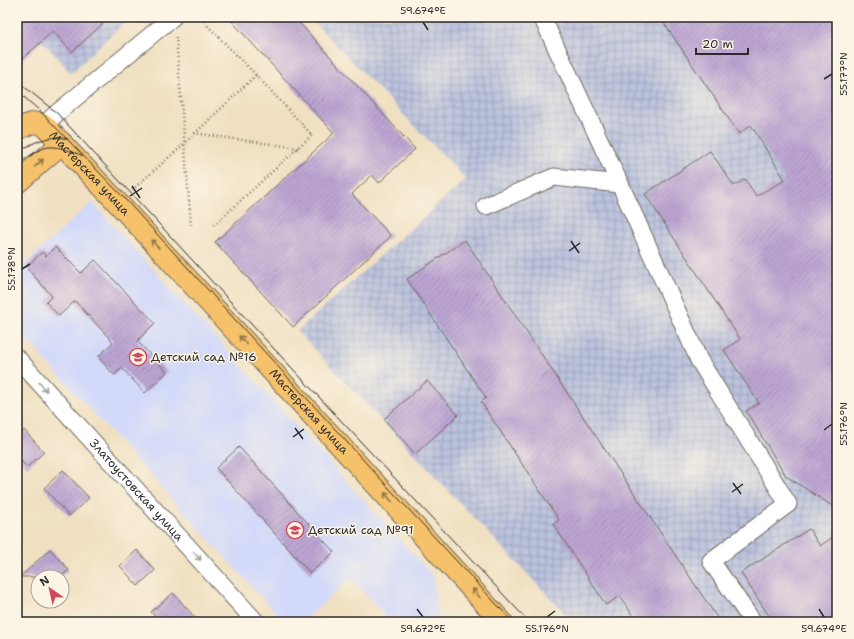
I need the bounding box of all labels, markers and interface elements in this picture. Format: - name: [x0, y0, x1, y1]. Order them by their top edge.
- text: 59.674°E: [400, 4, 446, 17]
- scale bar: [696, 30, 748, 56]
- text: 20 m: [702, 36, 733, 52]
- text: 55.177°N: [837, 52, 850, 96]
- street label: Мастерская улица: [46, 127, 134, 219]
- one-way arrow: [34, 159, 45, 168]
- one-way arrow: [151, 238, 160, 249]
- text: 55.178°N: [5, 247, 18, 291]
- one-way arrow: [239, 334, 248, 345]
- school or university icon: Детский сад №16: [128, 347, 148, 367]
- place label: Детский сад №16: [151, 349, 257, 365]
- street label: Мастерская улица: [266, 365, 353, 458]
- one-way arrow: [38, 382, 47, 392]
- text: 55.176°N: [837, 402, 850, 446]
- street label: Златоустовская улица: [86, 436, 187, 545]
- one-way arrow: [384, 493, 393, 503]
- school or university icon: Детский сад №91: [285, 520, 305, 540]
- place label: Детский сад №91: [308, 522, 414, 538]
- one-way arrow: [192, 550, 201, 561]
- north arrow: [30, 569, 70, 609]
- text: N: [37, 572, 53, 590]
- one-way arrow: [471, 588, 480, 598]
- text: 59.672°E: [400, 622, 446, 635]
- text: 55.176°N: [525, 622, 569, 635]
- text: 59.674°E: [801, 622, 847, 635]

